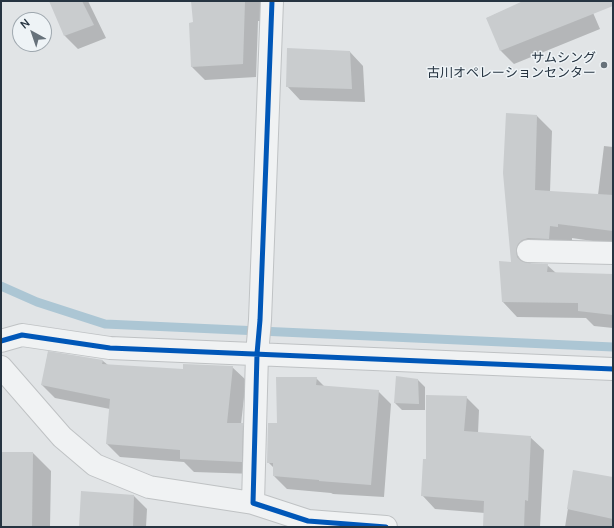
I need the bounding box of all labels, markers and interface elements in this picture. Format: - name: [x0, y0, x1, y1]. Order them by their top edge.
- north arrow: [12, 12, 52, 52]
- text: N: [17, 15, 32, 31]
- place label: サムシング 古川オペレーションセンター: [427, 50, 596, 81]
- marker: サムシング 古川オペレーションセンター: [599, 60, 609, 70]

